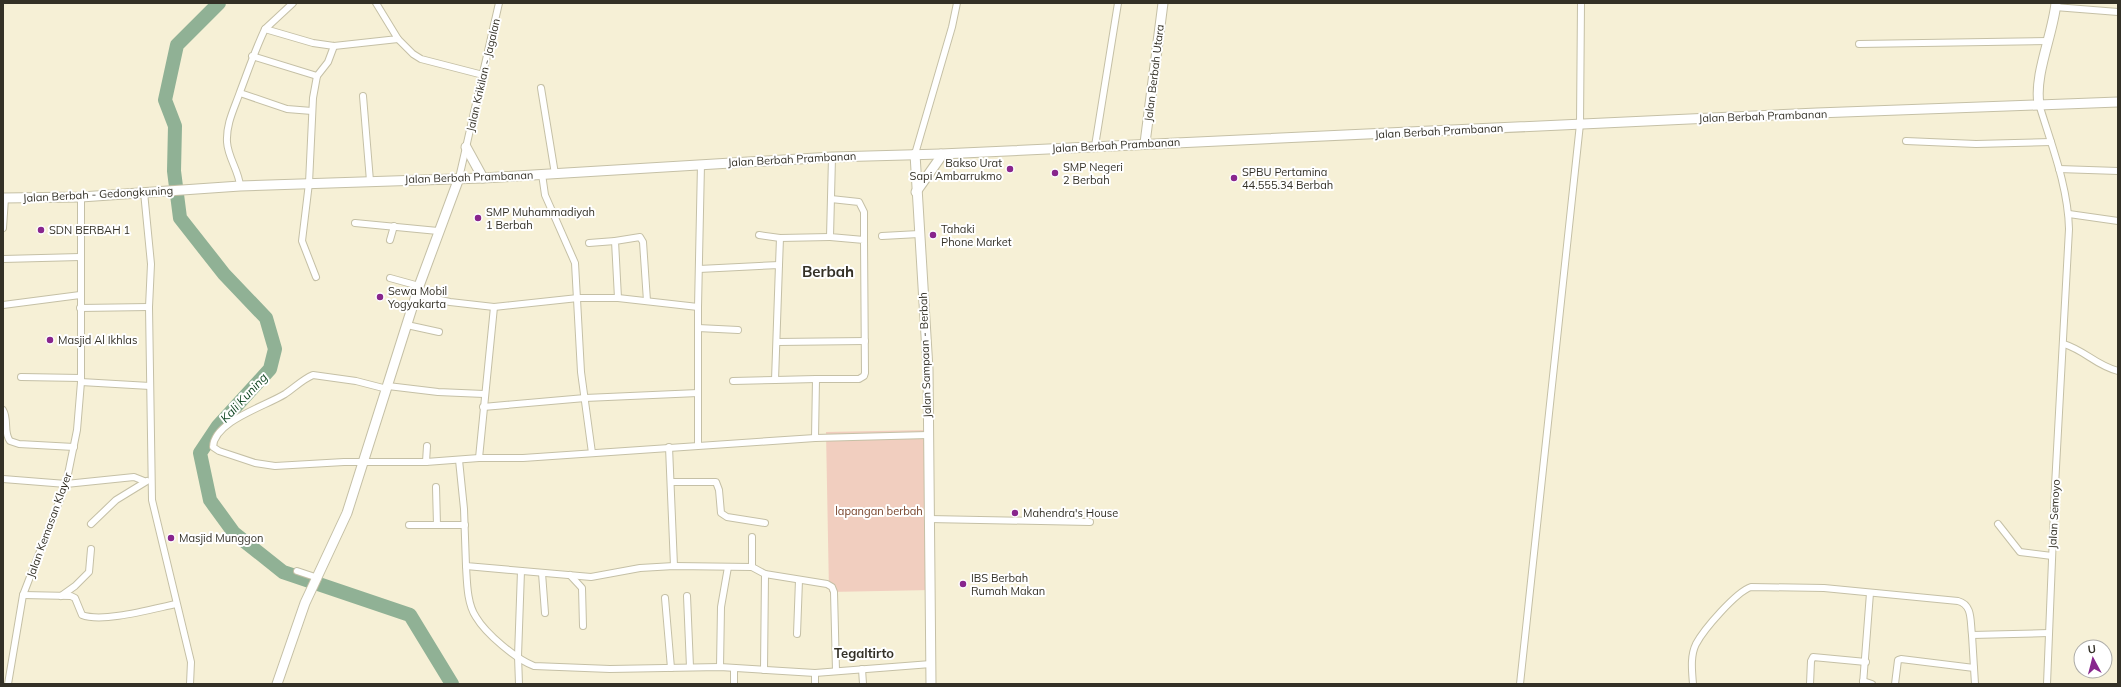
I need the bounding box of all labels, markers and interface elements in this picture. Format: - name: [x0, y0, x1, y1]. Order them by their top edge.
- street label: Jalan Krikilan - Jagalan: [463, 17, 503, 133]
- street label: Jalan Berbah Utara: [1141, 24, 1167, 122]
- street label: Jalan Berbah Prambanan: [1698, 107, 1828, 125]
- street label: Jalan Berbah Prambanan: [1374, 121, 1504, 141]
- street label: Jalan Berbah Prambanan: [1051, 135, 1181, 155]
- street label: Jalan Berbah Prambanan: [727, 149, 857, 169]
- place label: Bakso Urat Sapi Ambarrukmo: [910, 156, 1002, 183]
- place label: SMP Negeri 2 Berbah: [1063, 160, 1123, 187]
- marker: Bakso Urat Sapi Ambarrukmo: [1005, 164, 1015, 174]
- place label: SPBU Pertamina 44.555.34 Berbah: [1242, 165, 1333, 192]
- street label: Jalan Berbah Prambanan: [404, 168, 534, 186]
- marker: SMP Negeri 2 Berbah: [1050, 168, 1060, 178]
- marker: SPBU Pertamina 44.555.34 Berbah: [1229, 173, 1239, 183]
- street label: Jalan Berbah - Gedongkuning: [23, 183, 173, 205]
- place label: SMP Muhammadiyah 1 Berbah: [486, 205, 595, 232]
- marker: SMP Muhammadiyah 1 Berbah: [473, 213, 483, 223]
- place label: Tahaki Phone Market: [941, 222, 1012, 249]
- place label: SDN BERBAH 1: [49, 223, 130, 237]
- marker: SDN BERBAH 1: [36, 225, 46, 235]
- marker: Tahaki Phone Market: [928, 230, 938, 240]
- district label: Berbah: [802, 262, 854, 281]
- place label: Sewa Mobil Yogyakarta: [387, 284, 447, 311]
- marker: Sewa Mobil Yogyakarta: [375, 292, 385, 302]
- street label: Jalan Sampaan - Berbah: [916, 292, 934, 418]
- place label: Masjid Al Ikhlas: [58, 333, 137, 347]
- marker: Masjid Al Ikhlas: [45, 335, 55, 345]
- water label: Kali Kuning: [217, 370, 270, 426]
- street label: Jalan Kemasan Klayer: [23, 470, 75, 580]
- street label: Jalan Semoyo: [2045, 479, 2063, 549]
- park label: lapangan berbah: [835, 504, 923, 518]
- place label: Mahendra's House: [1023, 506, 1118, 520]
- marker: Mahendra's House: [1010, 508, 1020, 518]
- place label: Masjid Munggon: [179, 531, 263, 545]
- marker: Masjid Munggon: [166, 533, 176, 543]
- place label: IBS Berbah Rumah Makan: [971, 571, 1045, 598]
- marker: IBS Berbah Rumah Makan: [958, 579, 968, 589]
- north arrow: [2073, 639, 2113, 679]
- text: U: [2087, 642, 2097, 657]
- district label: Tegaltirto: [834, 645, 894, 661]

